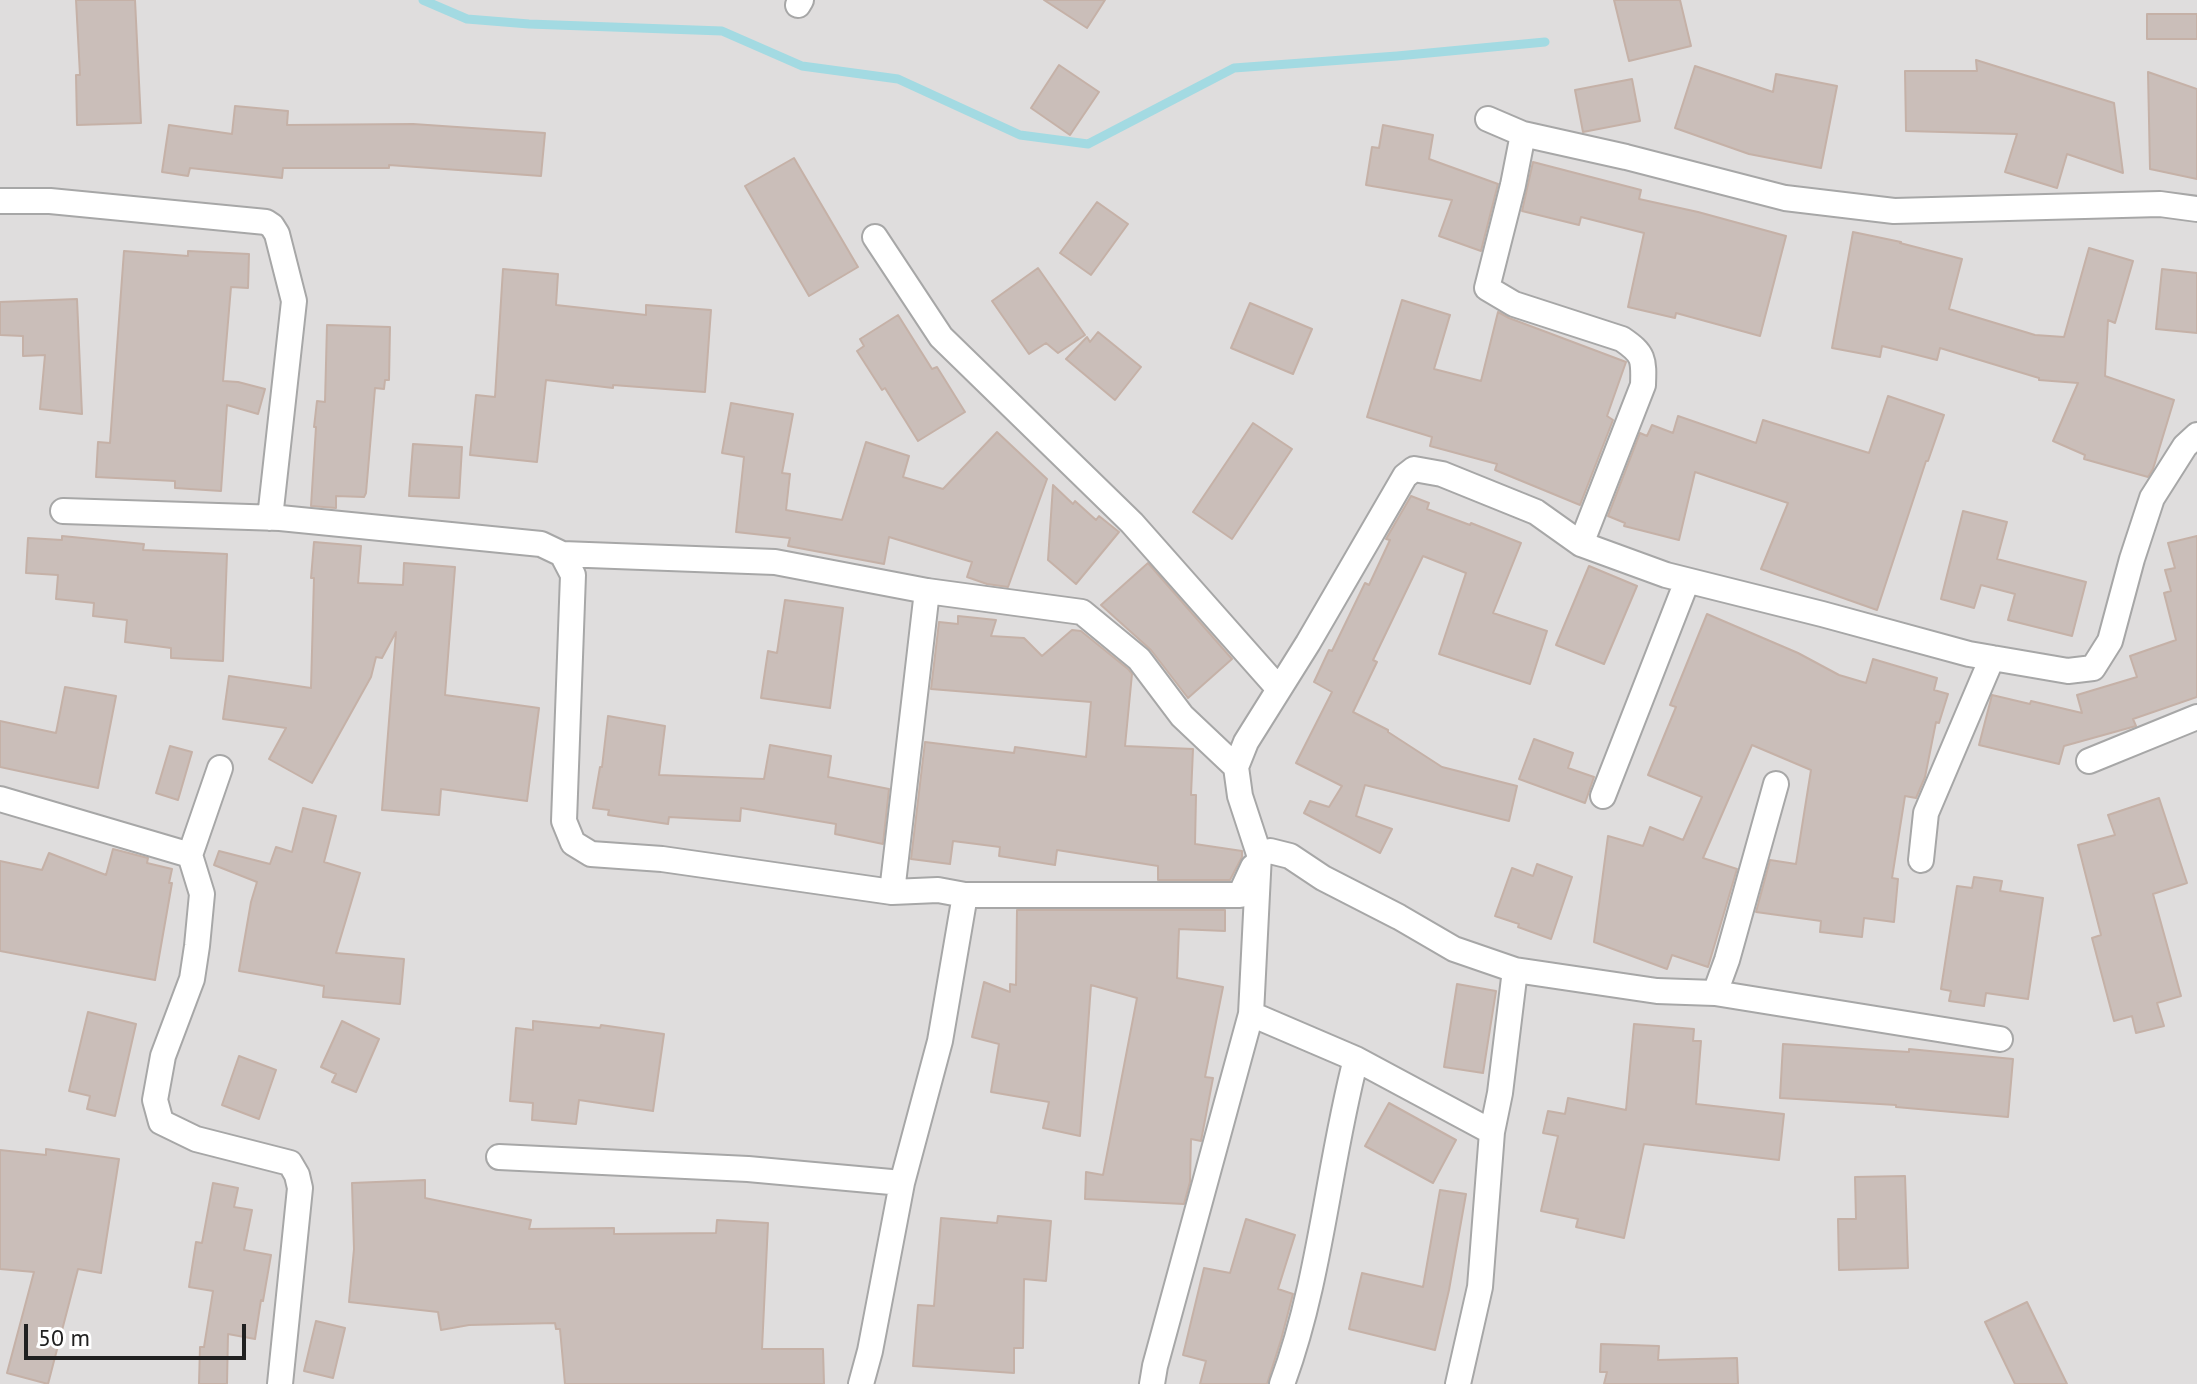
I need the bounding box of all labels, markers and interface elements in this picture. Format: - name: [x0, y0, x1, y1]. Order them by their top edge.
- scale bar: [28, 1308, 250, 1358]
- text: 50 m: [38, 1322, 90, 1353]

